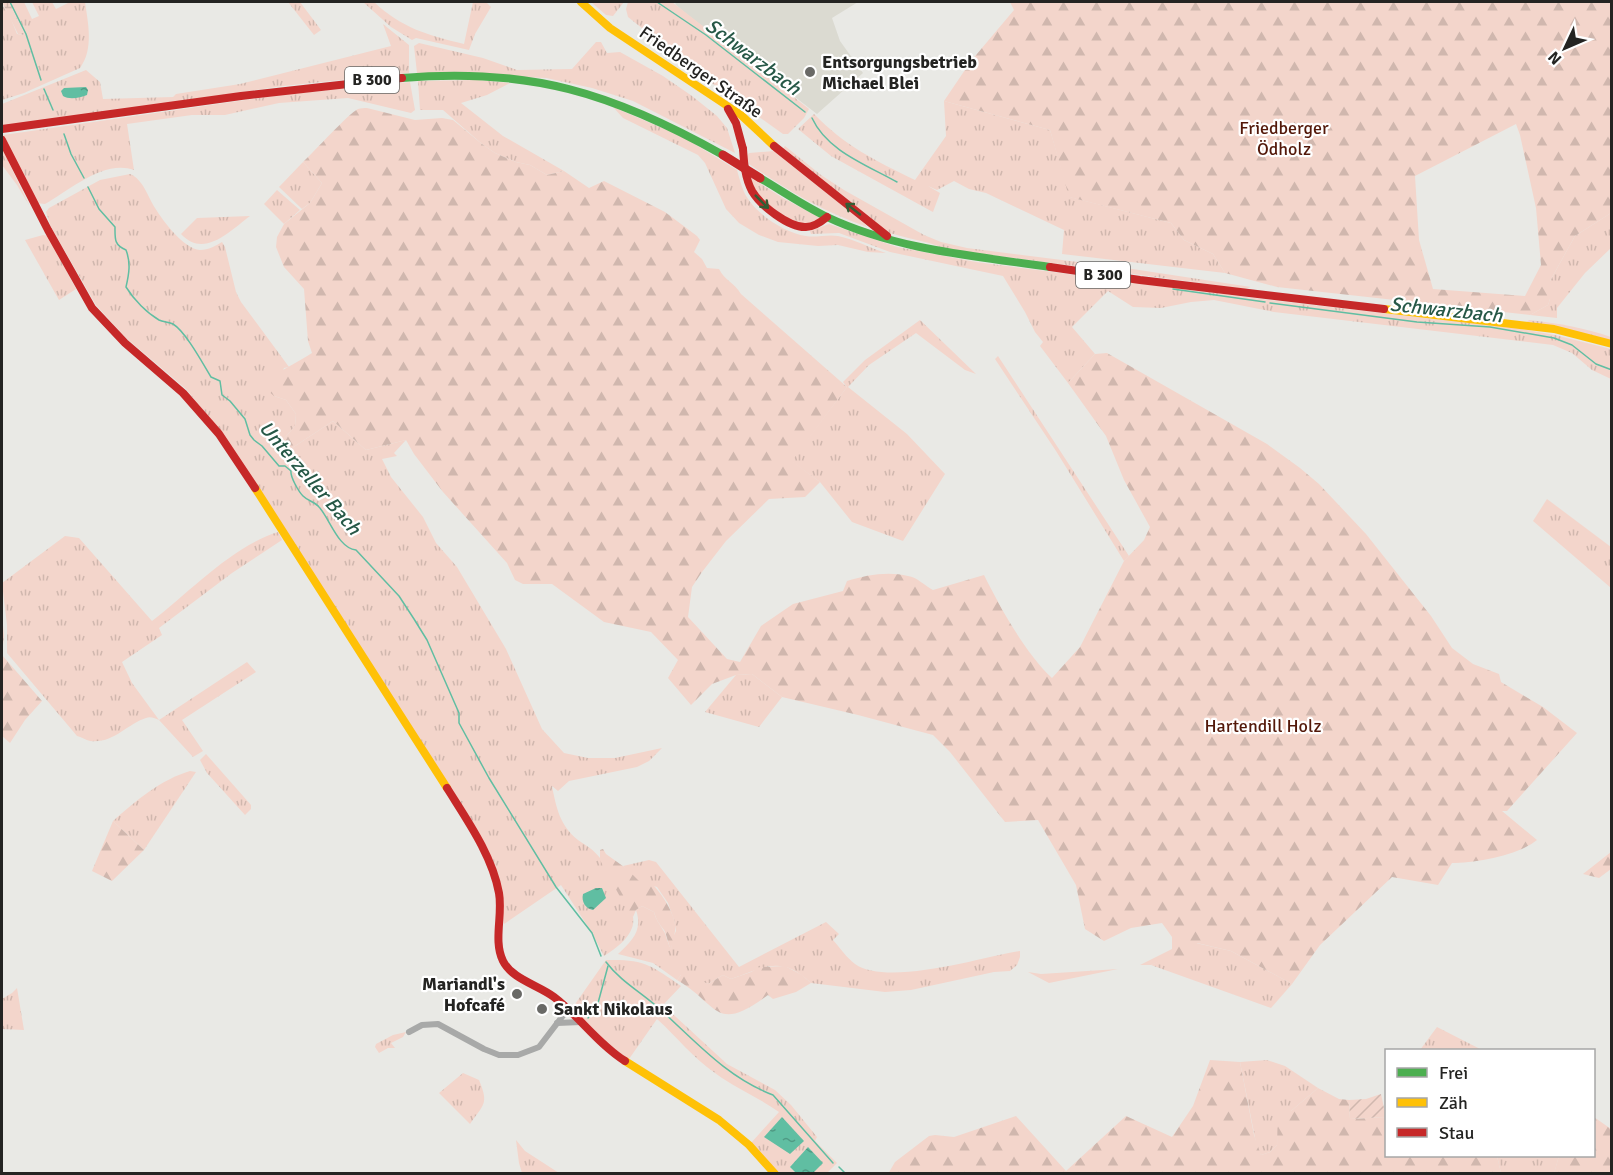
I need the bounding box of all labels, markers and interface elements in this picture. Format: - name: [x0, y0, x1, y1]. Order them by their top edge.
- water label: Schwarzbach: [700, 13, 806, 102]
- north arrow: [1535, 18, 1595, 78]
- street label: Friedberger Straße: [635, 21, 767, 123]
- text: N: [1544, 47, 1566, 69]
- place label: Entsorgungsbetrieb Michael Blei: [822, 51, 977, 94]
- marker: Entsorgungsbetrieb Michael Blei: [803, 65, 817, 79]
- road number: B 300: [345, 67, 399, 93]
- park label: Friedberger Ödholz: [1239, 117, 1329, 160]
- one-way arrow: [755, 195, 770, 210]
- one-way arrow: [845, 202, 861, 215]
- road number: B 300: [1076, 262, 1130, 288]
- water label: Schwarzbach: [1389, 292, 1505, 328]
- water label: Unterzeller Bach: [254, 416, 367, 541]
- park label: Hartendill Holz: [1204, 715, 1322, 737]
- place label: Mariandl's Hofcafé: [422, 973, 505, 1016]
- marker: Mariandl's Hofcafé: [510, 987, 524, 1001]
- place label: Sankt Nikolaus: [554, 998, 672, 1020]
- marker: Sankt Nikolaus: [535, 1002, 549, 1016]
- legend: [1385, 1049, 1595, 1157]
- text: Frei: [1439, 1062, 1468, 1084]
- text: Zäh: [1439, 1092, 1468, 1114]
- text: Stau: [1439, 1122, 1474, 1144]

